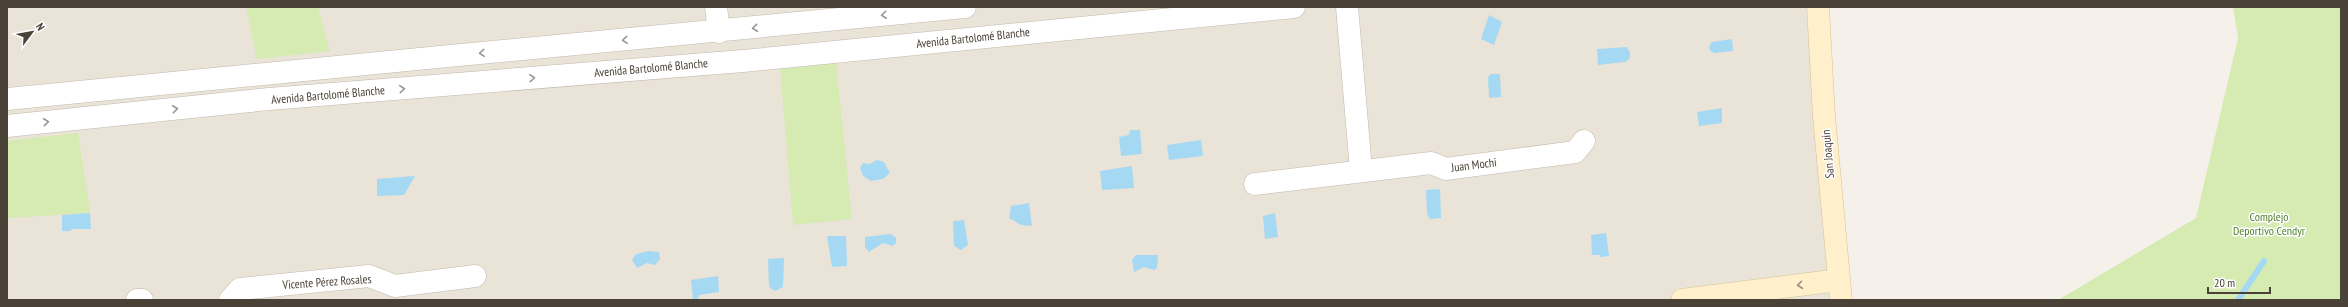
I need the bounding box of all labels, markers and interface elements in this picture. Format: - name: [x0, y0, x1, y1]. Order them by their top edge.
- one-way arrow: [881, 10, 887, 19]
- north arrow: [12, 12, 52, 52]
- text: N: [33, 20, 48, 33]
- one-way arrow: [752, 23, 758, 32]
- street label: Avenida Bartolomé Blanche: [915, 24, 1030, 51]
- one-way arrow: [622, 35, 629, 44]
- one-way arrow: [479, 48, 485, 57]
- street label: Avenida Bartolomé Blanche: [593, 55, 708, 80]
- one-way arrow: [529, 74, 535, 83]
- street label: Avenida Bartolomé Blanche: [270, 82, 385, 107]
- one-way arrow: [399, 84, 405, 93]
- one-way arrow: [172, 105, 178, 114]
- one-way arrow: [43, 118, 49, 127]
- street label: San Joaquín: [1818, 129, 1837, 179]
- street label: Juan Mochi: [1449, 154, 1498, 175]
- park label: Complejo Deportivo Cendyr: [2233, 209, 2306, 238]
- scale bar: [2208, 269, 2270, 295]
- street label: Vicente Pérez Rosales: [281, 271, 372, 292]
- text: 20 m: [2214, 275, 2235, 290]
- one-way arrow: [1797, 280, 1803, 289]

